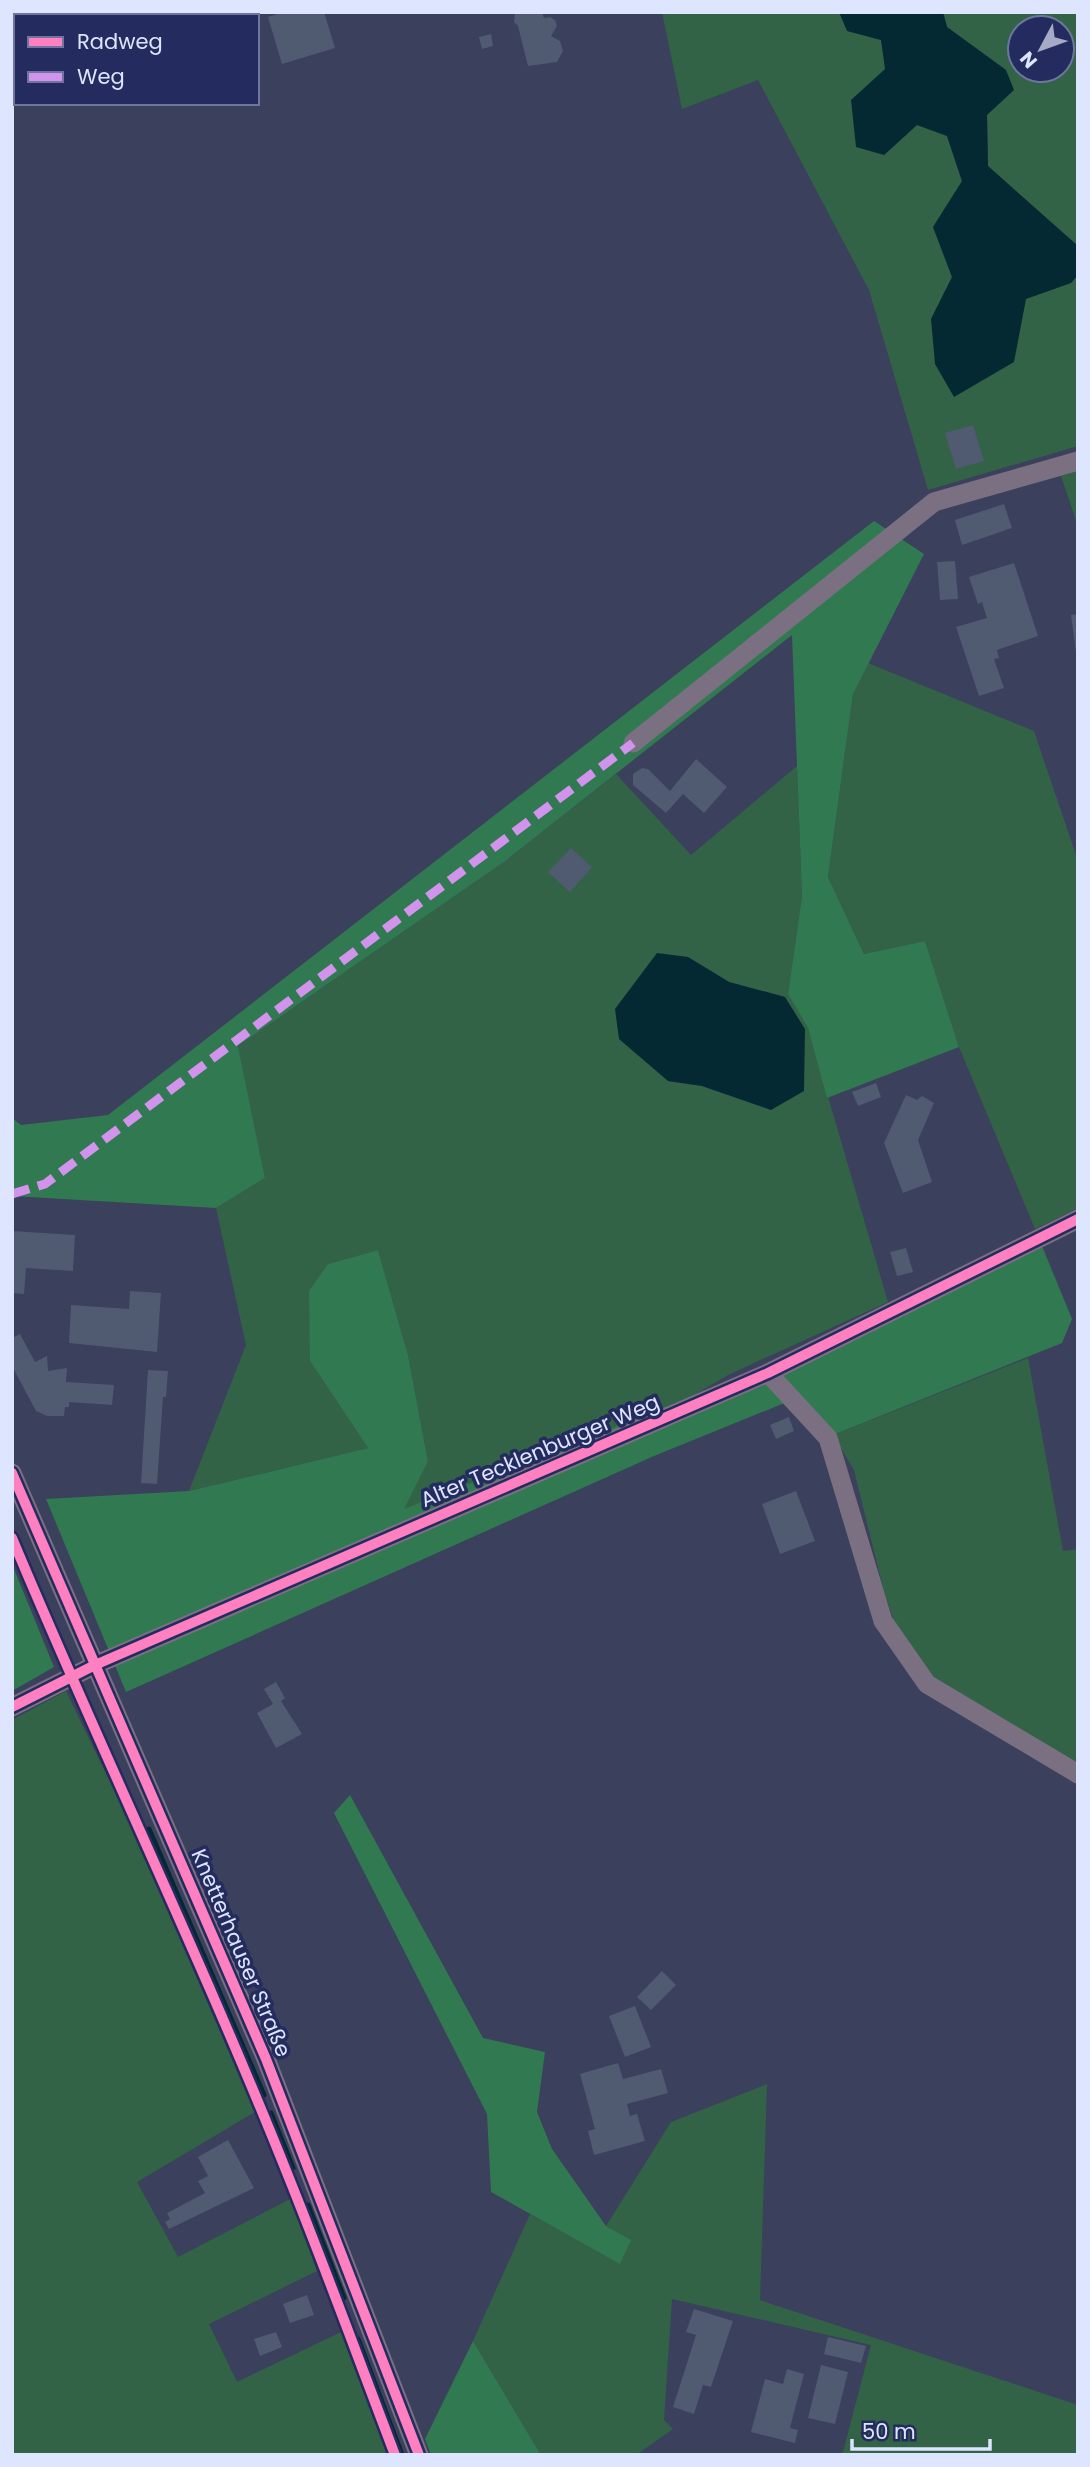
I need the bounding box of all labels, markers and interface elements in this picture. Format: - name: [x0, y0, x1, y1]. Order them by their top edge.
- legend: [14, 14, 259, 105]
- north arrow: [1006, 14, 1076, 84]
- text: Radweg: [77, 27, 163, 56]
- text: N: [1014, 46, 1043, 74]
- text: Weg: [77, 62, 125, 91]
- street label: Alter Tecklenburger Weg: [416, 1387, 664, 1514]
- street label: Knetterhauser Straße: [185, 1845, 298, 2061]
- scale bar: [852, 2408, 990, 2452]
- text: 50 m: [862, 2417, 916, 2446]

